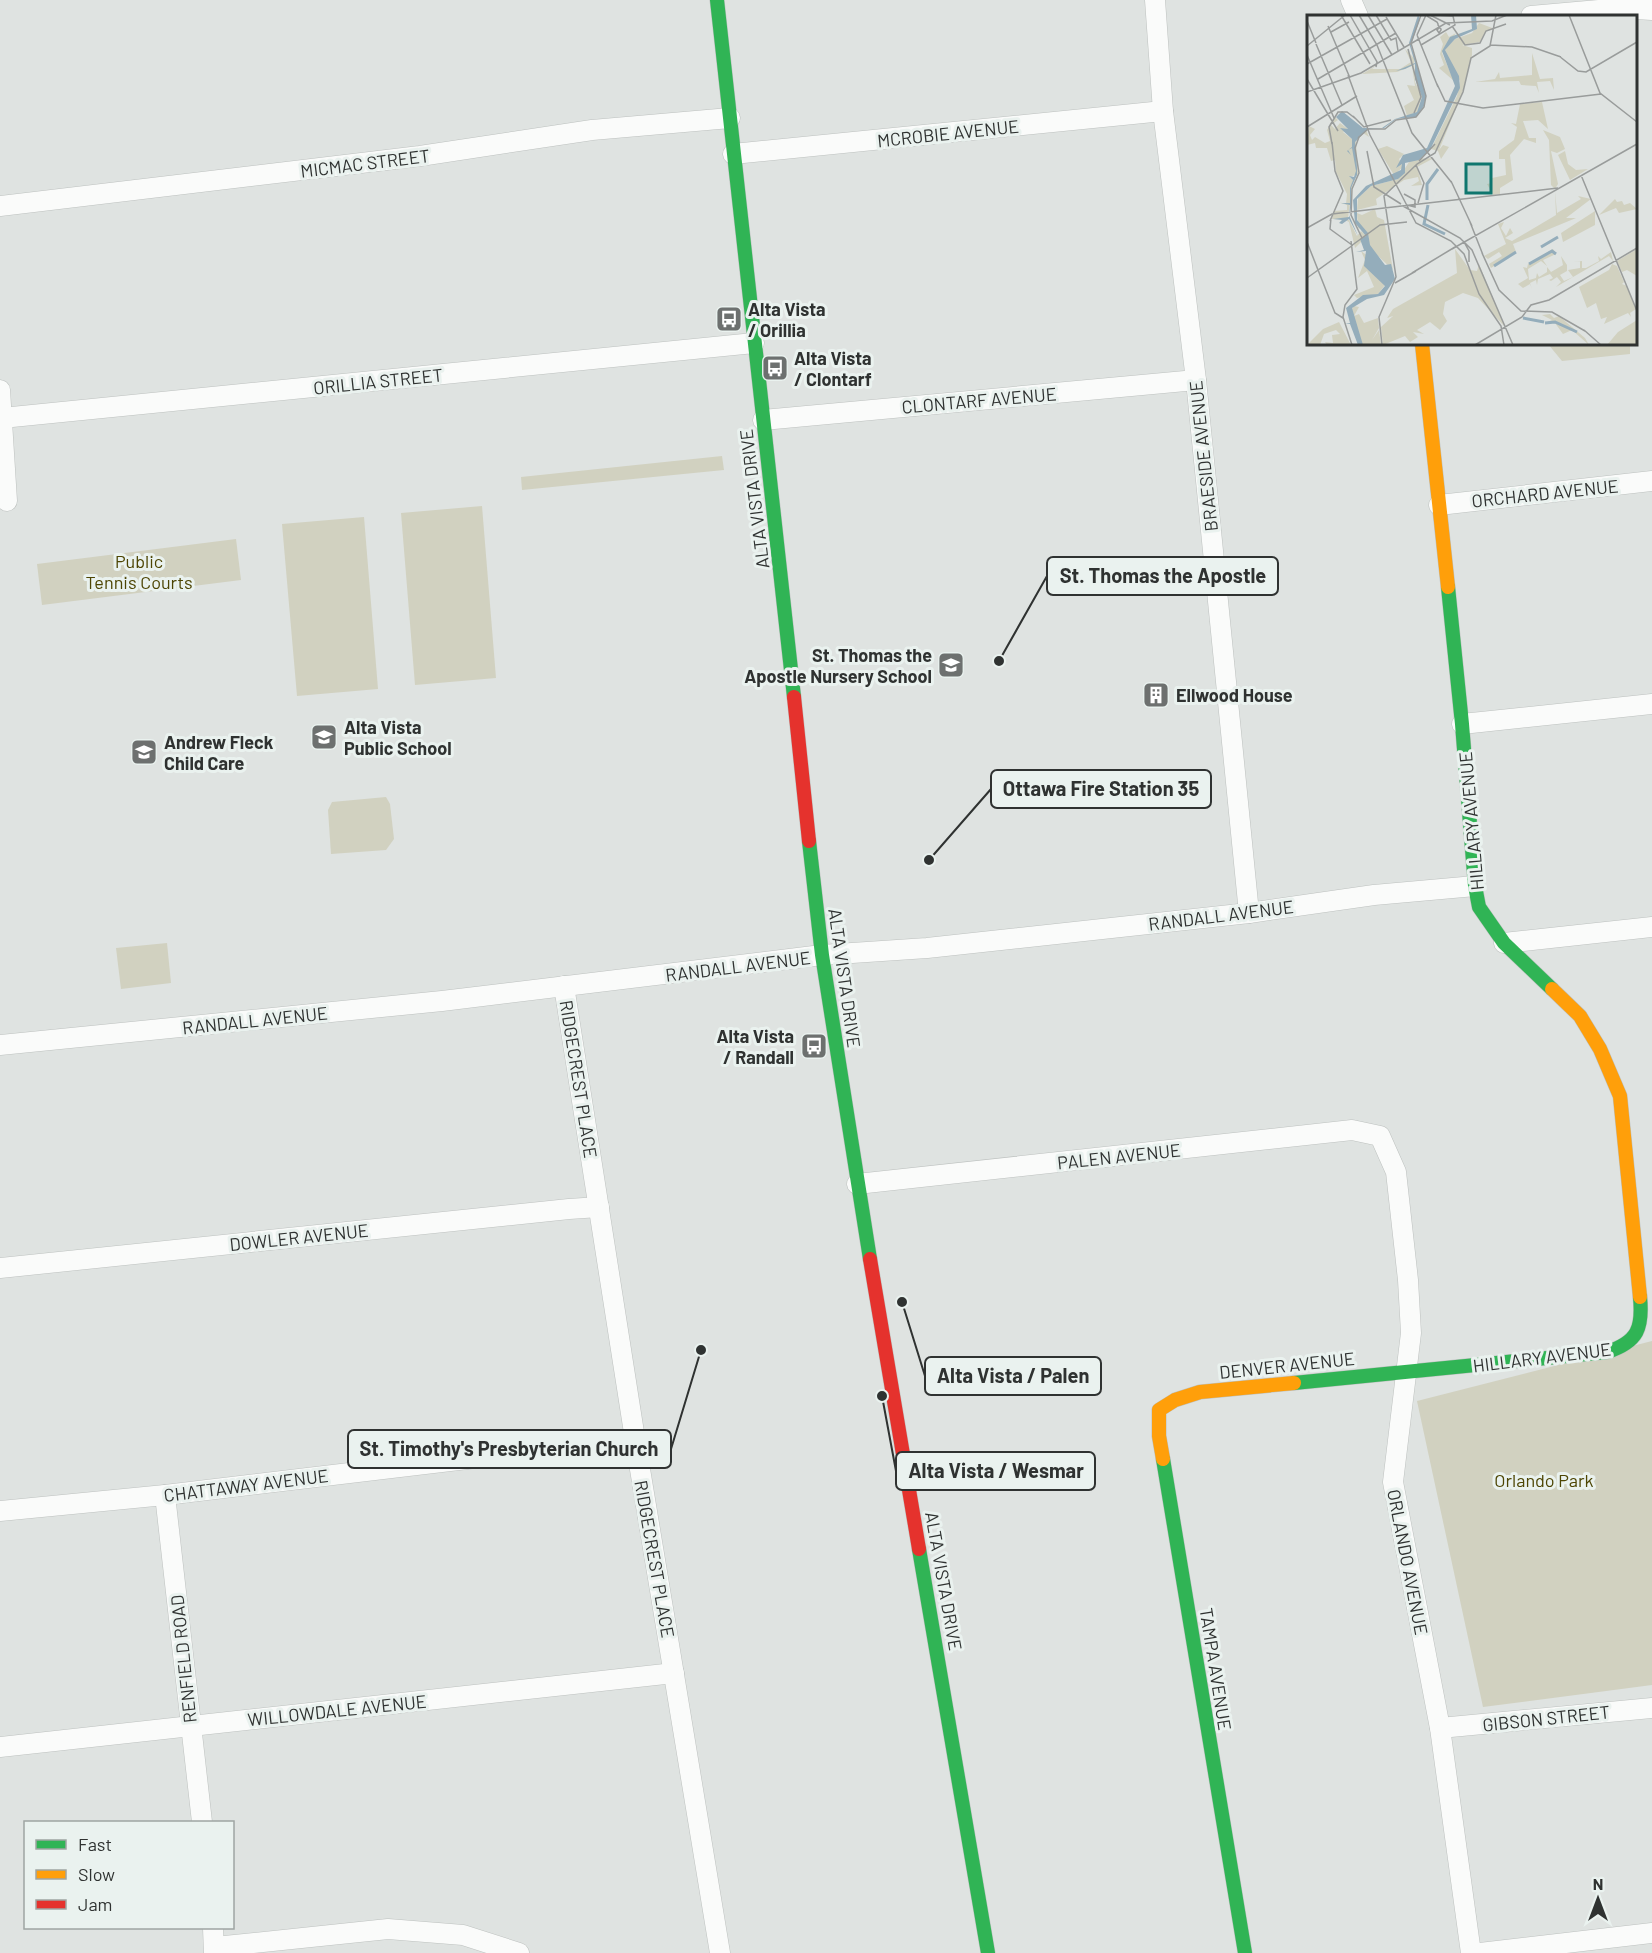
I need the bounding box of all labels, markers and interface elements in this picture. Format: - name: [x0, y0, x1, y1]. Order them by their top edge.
- inset map: [1307, 15, 1637, 345]
- street label: MCROBIE AVENUE: [876, 115, 1020, 151]
- street label: MICMAC STREET: [299, 144, 431, 182]
- place label: Alta Vista / Orillia: [748, 298, 826, 341]
- bus stop icon: Alta Vista / Orillia: [714, 304, 744, 334]
- place label: Alta Vista / Clontarf: [794, 347, 872, 390]
- bus stop icon: Alta Vista / Clontarf: [760, 353, 790, 383]
- street label: ORILLIA STREET: [312, 363, 444, 399]
- street label: BRAESIDE AVENUE: [1184, 379, 1222, 533]
- street label: CLONTARF AVENUE: [901, 382, 1057, 418]
- street label: ALTA VISTA DRIVE: [735, 428, 773, 570]
- street label: ORCHARD AVENUE: [1470, 474, 1620, 512]
- park label: Public Tennis Courts: [85, 550, 193, 593]
- callout: St. Thomas the Apostle: [1047, 557, 1278, 595]
- text: St. Thomas the Apostle: [1060, 563, 1266, 587]
- place label: St. Thomas the Apostle Nursery School: [744, 644, 932, 687]
- school or university icon: St. Thomas the Apostle Nursery School: [936, 650, 966, 680]
- building icon: Ellwood House: [1141, 680, 1171, 710]
- place label: Ellwood House: [1176, 684, 1293, 706]
- place label: Alta Vista Public School: [344, 716, 452, 759]
- school or university icon: Alta Vista Public School: [309, 722, 339, 752]
- place label: Andrew Fleck Child Care: [164, 731, 274, 774]
- school or university icon: Andrew Fleck Child Care: [129, 737, 159, 767]
- street label: HILLARY AVENUE: [1454, 751, 1488, 891]
- callout: Ottawa Fire Station 35: [991, 770, 1211, 808]
- text: Ottawa Fire Station 35: [1003, 776, 1199, 800]
- street label: RANDALL AVENUE: [1147, 895, 1295, 935]
- street label: ALTA VISTA DRIVE: [824, 907, 866, 1049]
- street label: RANDALL AVENUE: [664, 946, 812, 986]
- street label: RIDGECREST PLACE: [556, 998, 602, 1160]
- street label: RANDALL AVENUE: [181, 1001, 329, 1039]
- place label: Alta Vista / Randall: [716, 1025, 794, 1068]
- bus stop icon: Alta Vista / Randall: [799, 1031, 829, 1061]
- street label: PALEN AVENUE: [1056, 1139, 1182, 1173]
- street label: DOWLER AVENUE: [228, 1219, 370, 1255]
- street label: HILLARY AVENUE: [1472, 1338, 1612, 1376]
- street label: DENVER AVENUE: [1218, 1347, 1356, 1383]
- callout: Alta Vista / Palen: [925, 1357, 1101, 1395]
- text: Alta Vista / Palen: [937, 1363, 1089, 1387]
- callout: St. Timothy's Presbyterian Church: [348, 1430, 671, 1468]
- text: St. Timothy's Presbyterian Church: [359, 1436, 659, 1460]
- callout: Alta Vista / Wesmar: [896, 1452, 1095, 1490]
- text: Alta Vista / Wesmar: [908, 1458, 1084, 1482]
- street label: CHATTAWAY AVENUE: [162, 1464, 330, 1506]
- park label: Orlando Park: [1494, 1469, 1594, 1491]
- street label: RIDGECREST PLACE: [630, 1478, 680, 1640]
- street label: ORLANDO AVENUE: [1383, 1487, 1433, 1637]
- street label: ALTA VISTA DRIVE: [921, 1510, 967, 1652]
- street label: RENFIELD ROAD: [165, 1594, 201, 1724]
- street label: TAMPA AVENUE: [1195, 1606, 1237, 1732]
- street label: WILLOWDALE AVENUE: [246, 1690, 428, 1730]
- street label: GIBSON STREET: [1481, 1700, 1611, 1736]
- legend: [24, 1821, 234, 1929]
- text: Fast: [78, 1833, 112, 1855]
- text: Slow: [78, 1863, 115, 1885]
- north arrow: [1568, 1869, 1628, 1929]
- text: N: [1593, 1874, 1603, 1893]
- text: Jam: [78, 1893, 112, 1915]

